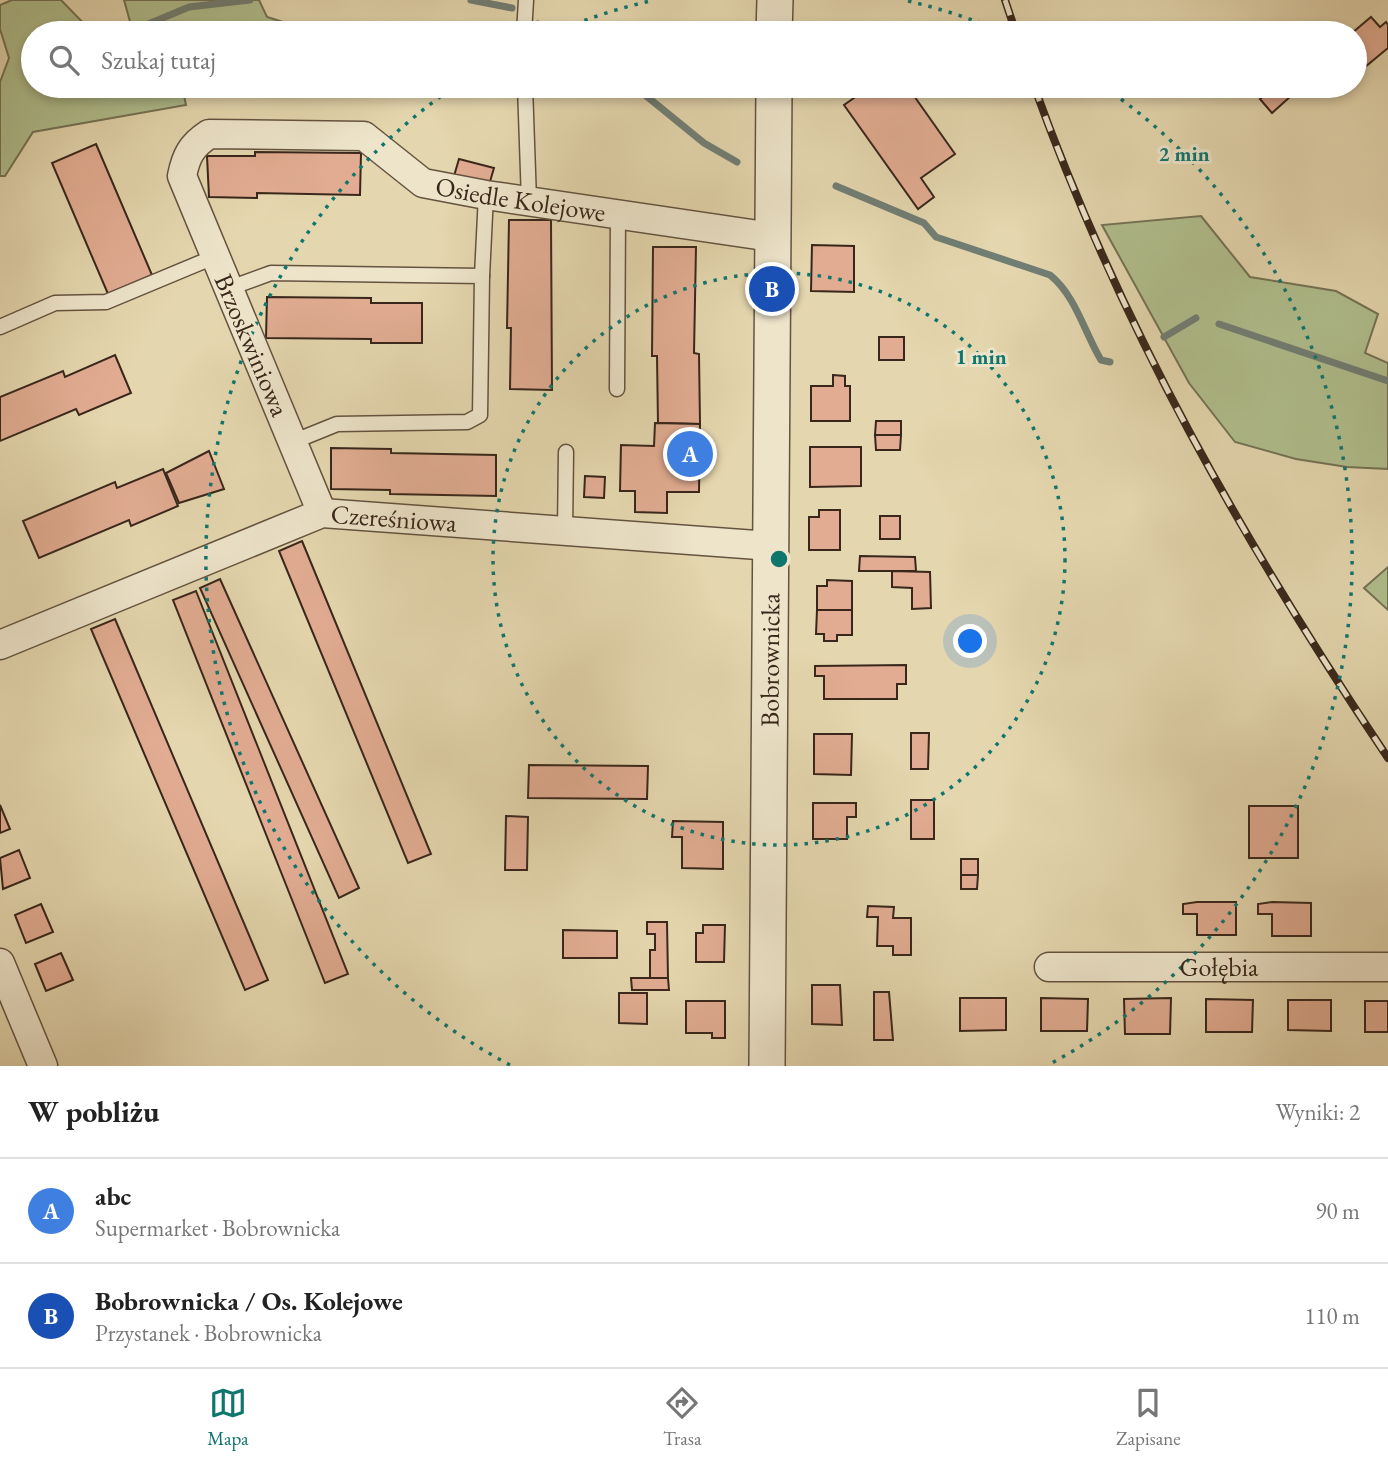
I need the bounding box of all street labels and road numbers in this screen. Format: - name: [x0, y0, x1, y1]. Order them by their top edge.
- street label: Osiedle Kolejowe: [433, 169, 608, 229]
- street label: Brzoskwiniowa: [207, 269, 298, 422]
- street label: Czereśniowa: [330, 497, 459, 540]
- street label: Bobrownicka: [752, 592, 787, 727]
- street label: Gołębia: [1180, 950, 1259, 984]

